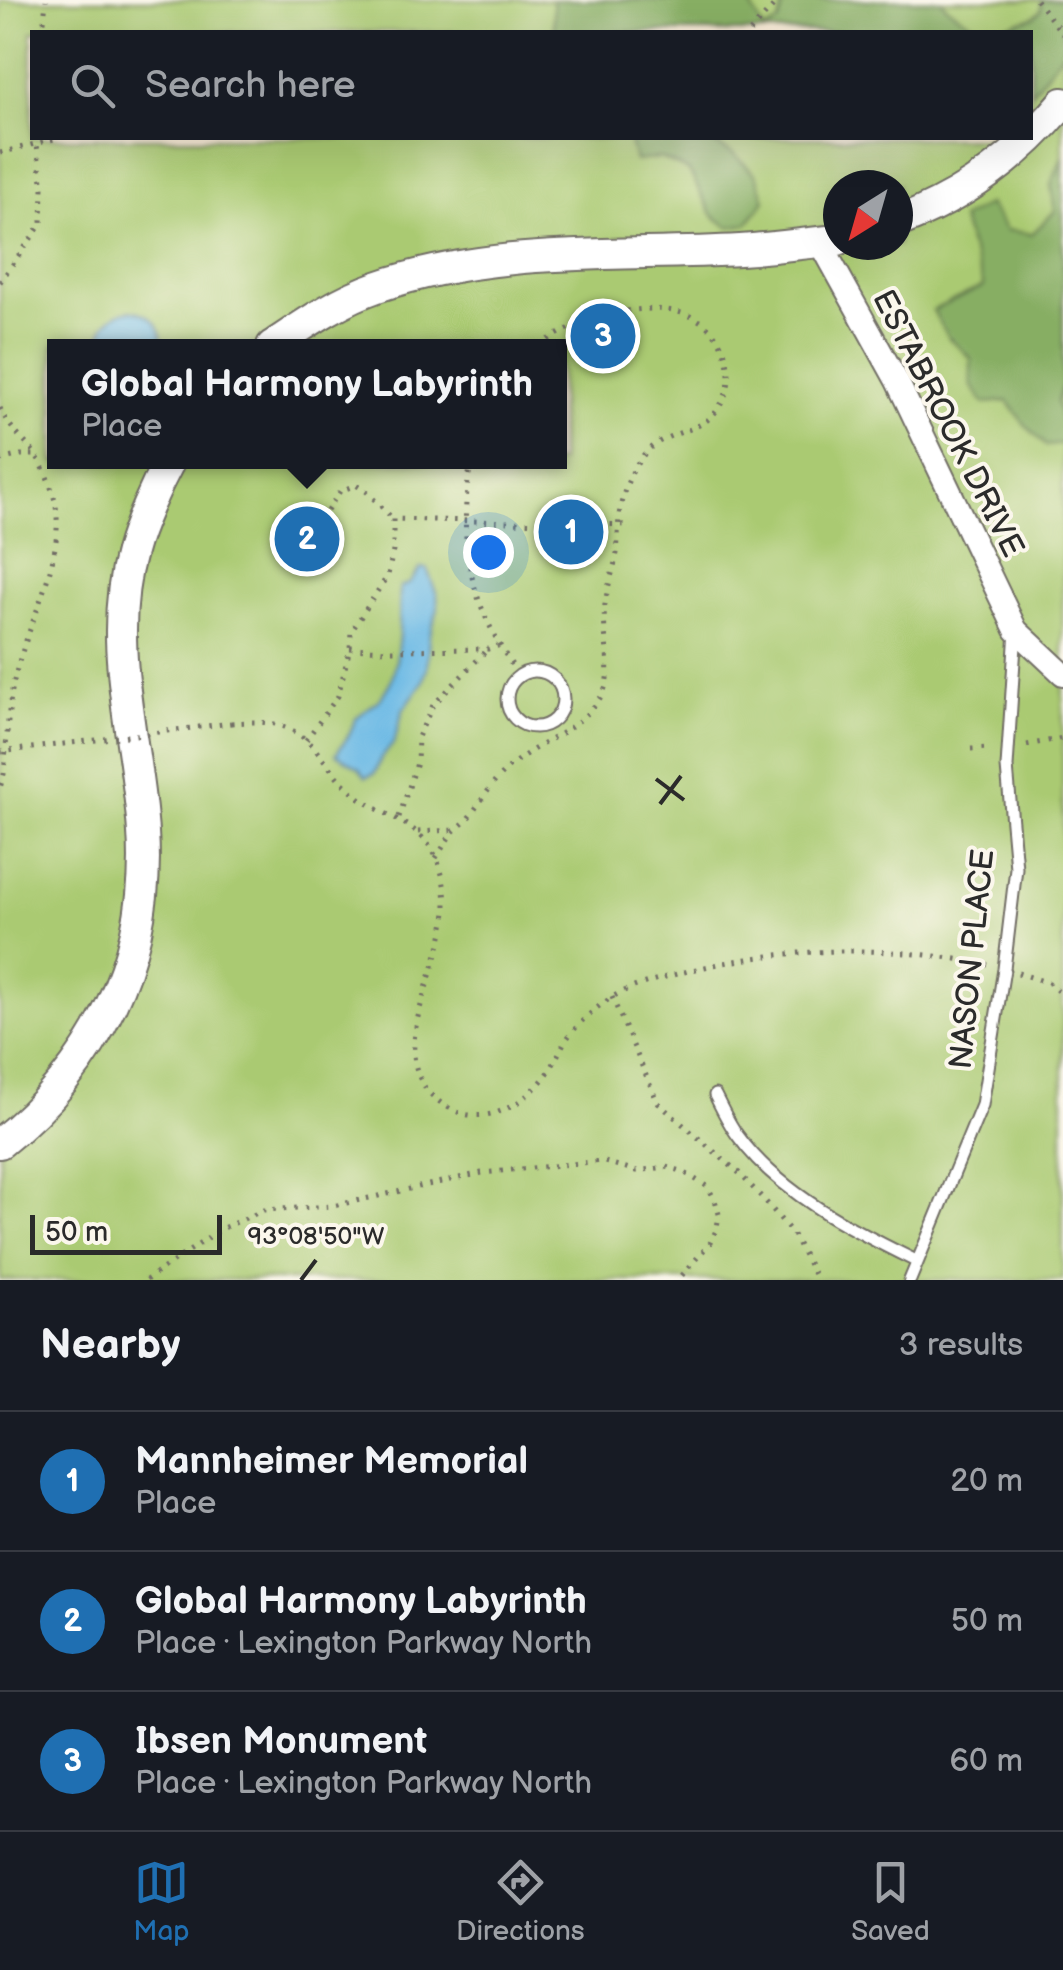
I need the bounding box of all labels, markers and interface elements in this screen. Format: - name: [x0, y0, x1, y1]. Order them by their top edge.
- search box: [30, 30, 1033, 140]
- icon: search: [65, 58, 120, 113]
- text: Search here: [145, 63, 356, 108]
- north arrow: [823, 170, 913, 260]
- street label: ESTABROOK DRIVE: [863, 284, 1032, 564]
- pin: 3: [570, 298, 636, 374]
- popup: [47, 339, 567, 469]
- text: Global Harmony Labyrinth: [81, 362, 533, 407]
- text: Place: [81, 407, 162, 446]
- pin: 1: [538, 494, 604, 570]
- pin: 2: [274, 502, 340, 576]
- your location: [463, 527, 514, 578]
- street label: NASON PLACE: [942, 847, 1003, 1071]
- scale bar: [30, 1210, 222, 1254]
- text: 50 m: [45, 1216, 108, 1249]
- text: 93°08'50"W: [248, 1221, 385, 1252]
- text: Nearby: [40, 1320, 180, 1371]
- text: 3 results: [899, 1326, 1023, 1365]
- text: Mannheimer Memorial: [135, 1439, 528, 1484]
- text: 1: [66, 1462, 79, 1501]
- text: 20 m: [950, 1462, 1023, 1501]
- text: Place: [135, 1484, 216, 1523]
- text: Global Harmony Labyrinth: [135, 1579, 587, 1624]
- text: 2: [63, 1602, 82, 1641]
- text: 50 m: [951, 1602, 1023, 1641]
- text: Place · Lexington Parkway North: [135, 1624, 592, 1663]
- text: Ibsen Monument: [135, 1719, 427, 1764]
- text: 3: [63, 1742, 82, 1781]
- text: 60 m: [950, 1742, 1023, 1781]
- text: Place · Lexington Parkway North: [135, 1764, 592, 1803]
- tab: Map: [133, 1855, 190, 1948]
- tab: Directions: [456, 1855, 585, 1948]
- tab: Saved: [851, 1855, 930, 1948]

